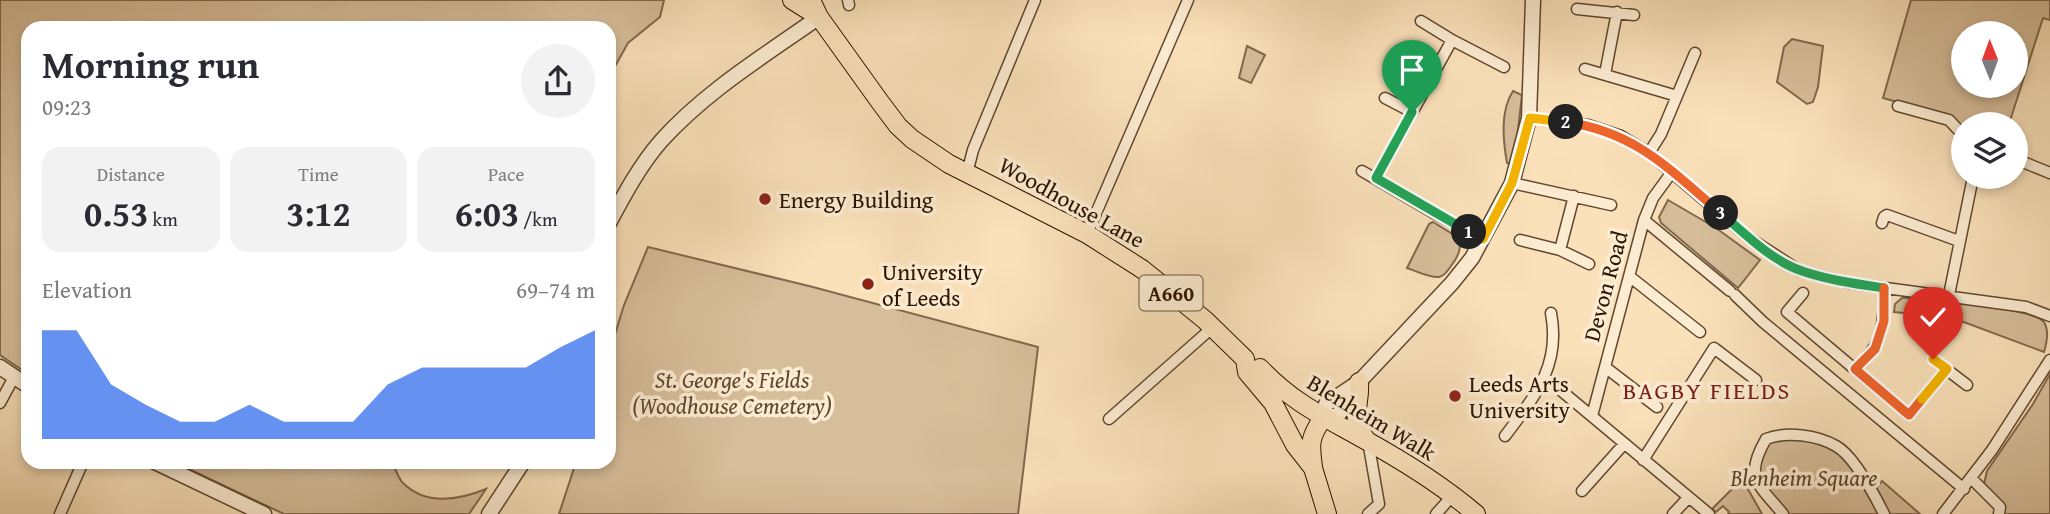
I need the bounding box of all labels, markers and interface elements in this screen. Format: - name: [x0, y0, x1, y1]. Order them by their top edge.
- north arrow: [1951, 21, 2028, 98]
- map controls: [1951, 21, 2028, 189]
- text: Morning run: [42, 36, 259, 92]
- pin: [1382, 40, 1442, 112]
- button: share: [521, 44, 595, 118]
- icon: arrive: [1393, 51, 1431, 89]
- text: 09:23: [42, 90, 92, 123]
- pin: 2: [1548, 104, 1584, 140]
- text: 2: [1561, 107, 1570, 135]
- button: layers: [1951, 112, 2028, 189]
- street label: Woodhouse Lane: [993, 148, 1151, 256]
- text: Distance: [97, 160, 165, 188]
- text: Time: [298, 160, 339, 188]
- text: Pace: [488, 160, 524, 188]
- place label: Energy Building: [779, 183, 934, 216]
- text: 0.53: [84, 188, 148, 239]
- text: 3:12: [286, 188, 351, 239]
- text: 6:03: [455, 188, 519, 239]
- marker: Energy Building: [757, 191, 773, 207]
- pin: 3: [1704, 196, 1738, 230]
- text: 3: [1716, 198, 1725, 226]
- text: km: [148, 205, 178, 233]
- text: /km: [519, 205, 557, 233]
- pin: 1: [1452, 215, 1486, 250]
- text: 1: [1464, 217, 1473, 245]
- street label: Devon Road: [1574, 226, 1636, 345]
- place label: University of Leeds: [882, 255, 983, 314]
- text: Elevation: [42, 273, 132, 306]
- text: 69–74 m: [516, 273, 595, 306]
- marker: University of Leeds: [860, 276, 876, 292]
- road number: A660: [1140, 276, 1202, 310]
- pin: [1903, 287, 1963, 359]
- icon: check: [1914, 298, 1952, 336]
- park label: St. George's Fields (Woodhouse Cemetery): [632, 363, 832, 422]
- street label: Blenheim Walk: [1301, 366, 1443, 469]
- place label: Leeds Arts University: [1469, 367, 1570, 426]
- district label: BAGBY FIELDS: [1623, 373, 1791, 408]
- marker: Leeds Arts University: [1447, 388, 1463, 404]
- park label: Blenheim Square: [1730, 461, 1877, 494]

